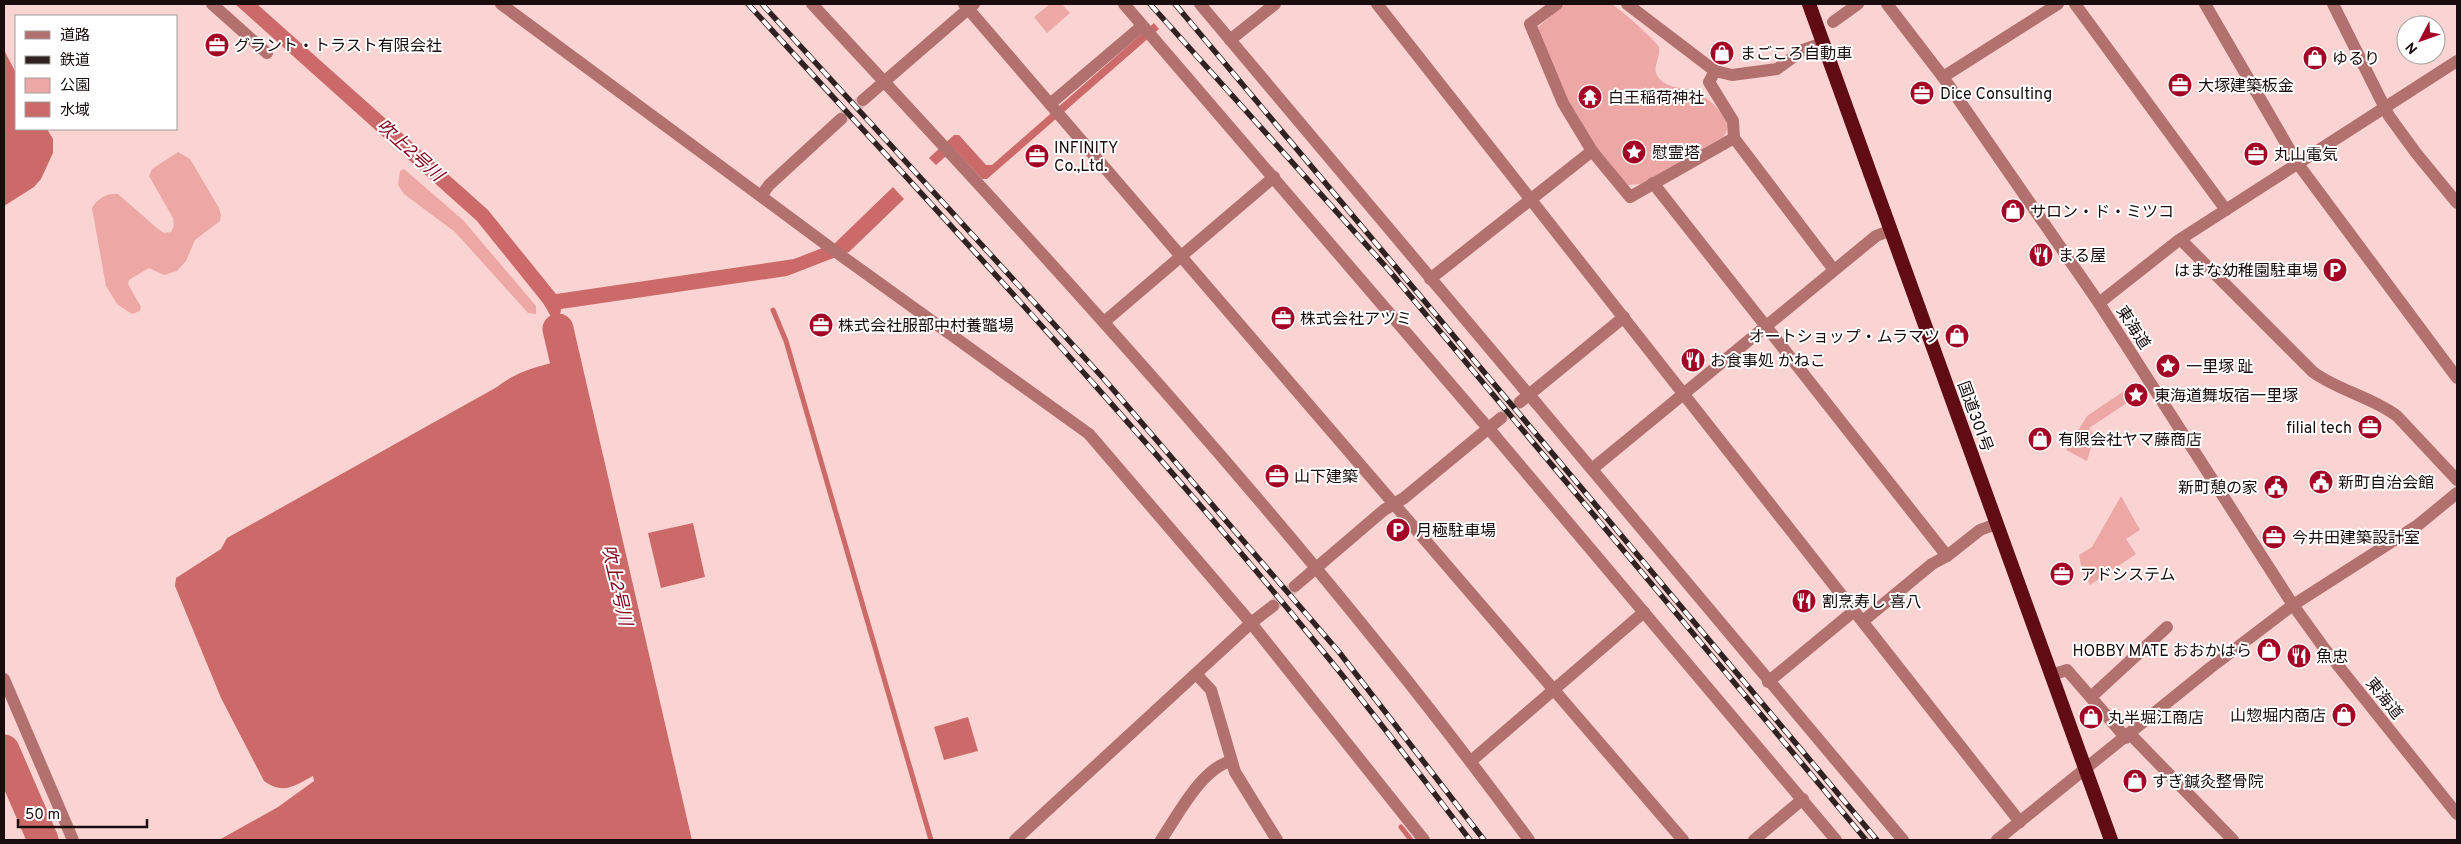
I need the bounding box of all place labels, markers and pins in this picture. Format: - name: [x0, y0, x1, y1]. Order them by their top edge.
- office icon: グラント・トラスト有限会社: [204, 32, 230, 58]
- place label: グラント・トラスト有限会社: [234, 37, 442, 57]
- shop icon: まごころ自動車: [1709, 40, 1735, 66]
- place label: まごころ自動車: [1740, 45, 1852, 65]
- shop icon: ゆるり: [2302, 45, 2328, 71]
- place label: ゆるり: [2332, 50, 2380, 70]
- office icon: 大塚建築板金: [2167, 72, 2193, 98]
- place label: 大塚建築板金: [2198, 77, 2294, 97]
- office icon: Dice Consulting: [1909, 80, 1935, 106]
- temple icon: 白王稲荷神社: [1577, 84, 1603, 110]
- place label: Dice Consulting: [1940, 85, 2052, 105]
- place label: 白王稲荷神社: [1608, 89, 1704, 109]
- place label: INFINITY Co.,Ltd.: [1054, 139, 1118, 177]
- place icon: 慰霊塔: [1621, 139, 1647, 165]
- office icon: 丸山電気: [2243, 141, 2269, 167]
- office icon: INFINITY Co.,Ltd.: [1024, 143, 1050, 169]
- place label: 慰霊塔: [1652, 144, 1700, 164]
- place label: 丸山電気: [2274, 146, 2338, 166]
- shop icon: サロン・ド・ミツコ: [2000, 198, 2026, 224]
- place label: サロン・ド・ミツコ: [2030, 203, 2174, 223]
- restaurant icon: まる屋: [2028, 242, 2054, 268]
- place label: まる屋: [2058, 247, 2106, 267]
- parking icon: はまな幼稚園駐車場: [2322, 257, 2348, 283]
- place label: はまな幼稚園駐車場: [2174, 262, 2318, 282]
- office icon: 株式会社アツミ: [1270, 305, 1296, 331]
- place label: 株式会社アツミ: [1300, 310, 1412, 330]
- office icon: 株式会社服部中村養鼈場: [808, 312, 834, 338]
- place label: 株式会社服部中村養鼈場: [838, 317, 1014, 337]
- shop icon: オートショップ・ムラマツ: [1944, 323, 1970, 349]
- place label: オートショップ・ムラマツ: [1749, 328, 1940, 348]
- restaurant icon: お食事処 かねこ: [1680, 347, 1706, 373]
- place label: お食事処 かねこ: [1710, 352, 1826, 372]
- place icon: 一里塚 趾: [2155, 353, 2181, 379]
- place label: 一里塚 趾: [2186, 358, 2254, 378]
- place icon: 東海道舞坂宿一里塚: [2123, 382, 2149, 408]
- place label: 東海道舞坂宿一里塚: [2154, 387, 2298, 407]
- office icon: filial tech: [2357, 414, 2383, 440]
- place label: filial tech: [2286, 419, 2352, 439]
- shop icon: 有限会社ヤマ藤商店: [2027, 426, 2053, 452]
- place label: 有限会社ヤマ藤商店: [2058, 431, 2202, 451]
- office icon: 山下建築: [1264, 463, 1290, 489]
- place label: 山下建築: [1294, 468, 1358, 488]
- public building icon: 新町自治会館: [2308, 469, 2334, 495]
- public building icon: 新町憩の家: [2263, 474, 2289, 500]
- place label: 新町自治会館: [2338, 474, 2434, 494]
- place label: 新町憩の家: [2178, 478, 2258, 499]
- parking icon: 月極駐車場: [1385, 517, 1411, 543]
- place label: 月極駐車場: [1416, 522, 1496, 542]
- office icon: 今井田建築設計室: [2261, 524, 2287, 550]
- place label: 今井田建築設計室: [2292, 529, 2420, 549]
- office icon: アドシステム: [2049, 561, 2075, 587]
- place label: アドシステム: [2080, 566, 2176, 586]
- restaurant icon: 割烹寿し 喜八: [1791, 588, 1817, 614]
- place label: 割烹寿し 喜八: [1822, 593, 1922, 613]
- shop icon: HOBBY MATE おおかはら: [2256, 637, 2282, 663]
- place label: HOBBY MATE おおかはら: [2072, 642, 2252, 662]
- restaurant icon: 魚忠: [2286, 643, 2312, 669]
- place label: 魚忠: [2316, 647, 2348, 668]
- shop icon: 山惣堀内商店: [2331, 702, 2357, 728]
- shop icon: 丸半堀江商店: [2078, 704, 2104, 730]
- place label: 山惣堀内商店: [2230, 707, 2326, 727]
- place label: 丸半堀江商店: [2108, 709, 2204, 729]
- shop icon: すぎ鍼灸整骨院: [2122, 768, 2148, 794]
- place label: すぎ鍼灸整骨院: [2152, 773, 2264, 793]

